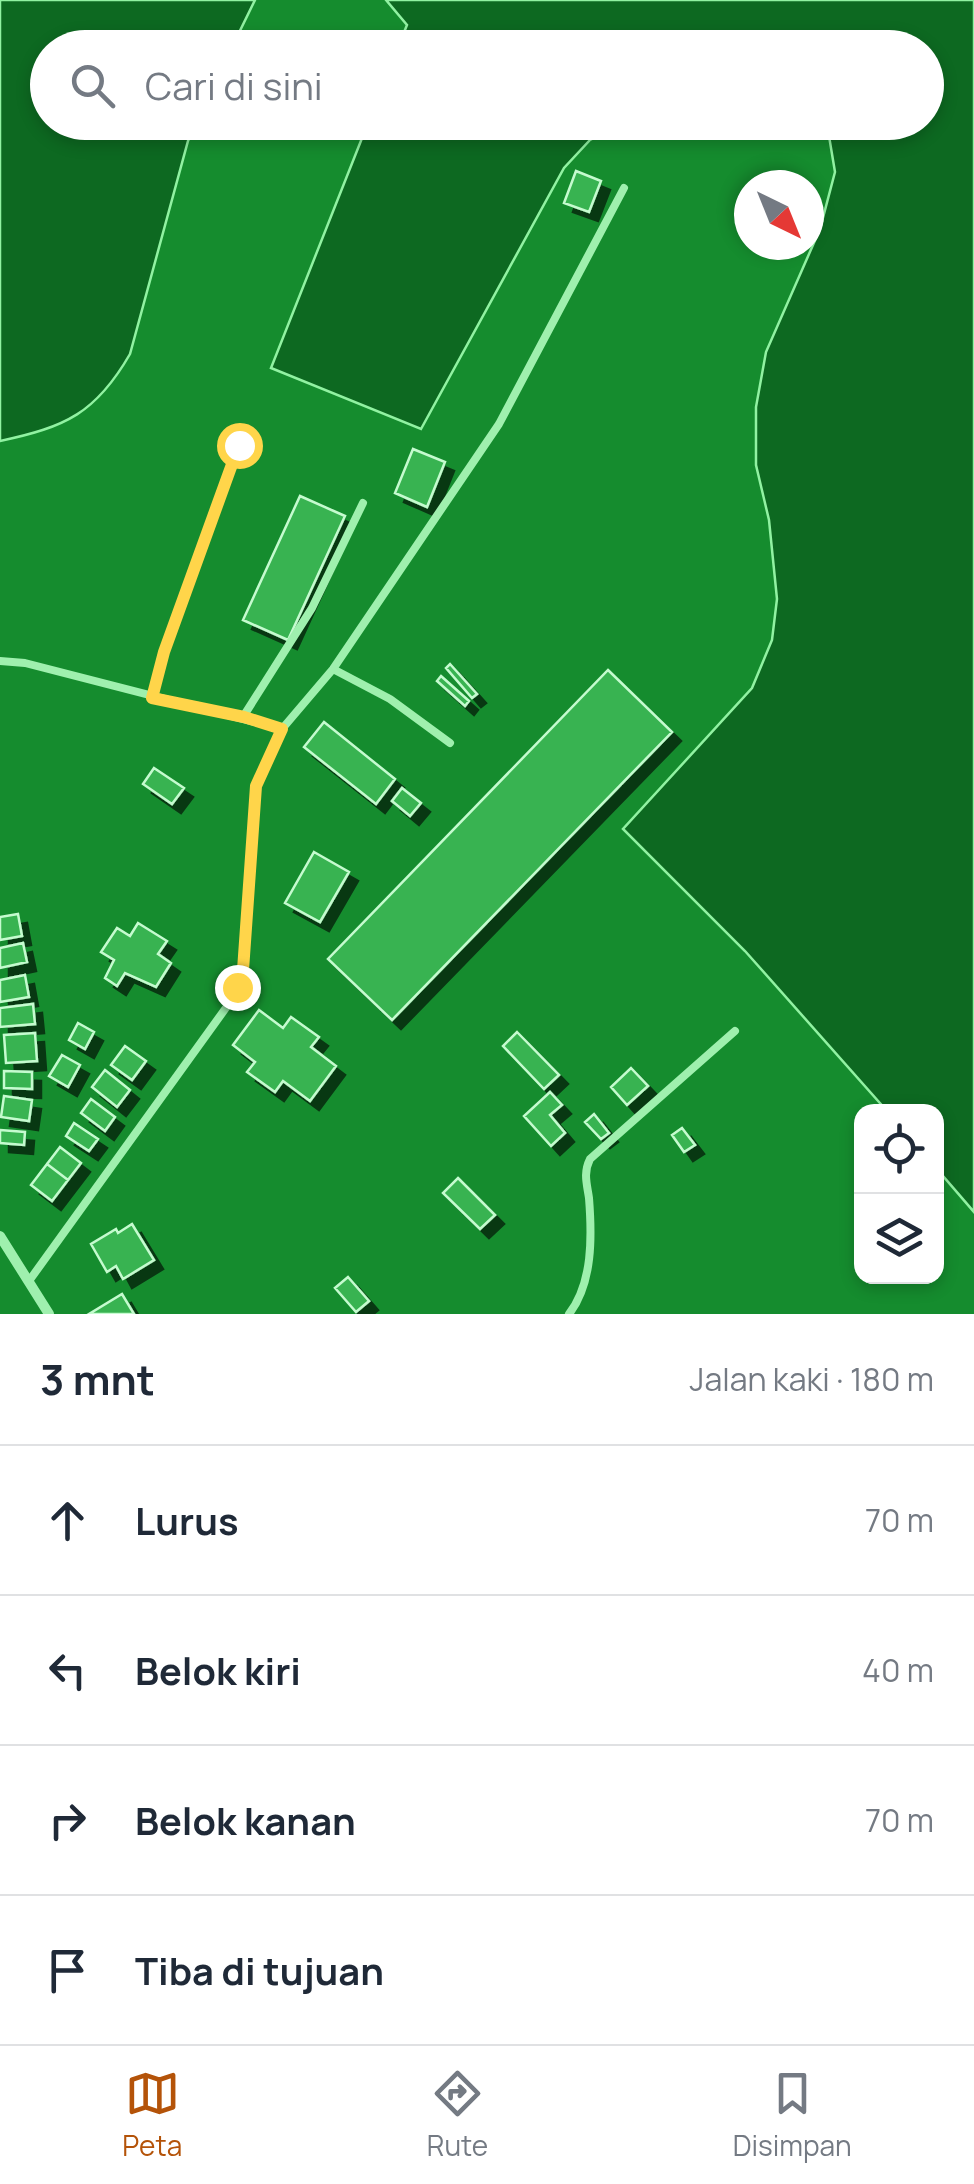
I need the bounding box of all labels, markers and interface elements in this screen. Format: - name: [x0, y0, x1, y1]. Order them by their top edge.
- search box: [30, 30, 944, 140]
- icon: search: [65, 58, 120, 113]
- text: Cari di sini: [145, 59, 323, 111]
- north arrow: [734, 170, 824, 260]
- route start: [217, 423, 263, 469]
- route end: [215, 965, 261, 1011]
- map controls: [854, 1104, 944, 1284]
- button: locate: [854, 1104, 944, 1194]
- button: layers: [854, 1194, 944, 1284]
- text: 3 mnt: [40, 1350, 155, 1408]
- text: Jalan kaki · 180 m: [690, 1357, 934, 1401]
- icon: ahead: [40, 1493, 95, 1548]
- text: Lurus: [135, 1494, 239, 1546]
- text: 70 m: [865, 1498, 934, 1542]
- icon: left: [40, 1643, 95, 1698]
- text: Belok kiri: [135, 1644, 301, 1696]
- text: 40 m: [862, 1648, 934, 1692]
- icon: right: [40, 1793, 95, 1848]
- text: Belok kanan: [135, 1794, 356, 1846]
- text: 70 m: [865, 1798, 934, 1842]
- icon: arrive: [40, 1943, 95, 1998]
- text: Tiba di tujuan: [135, 1944, 384, 1996]
- tab: Peta: [122, 2066, 182, 2164]
- tab: Rute: [427, 2066, 488, 2164]
- tab: Disimpan: [733, 2066, 852, 2164]

